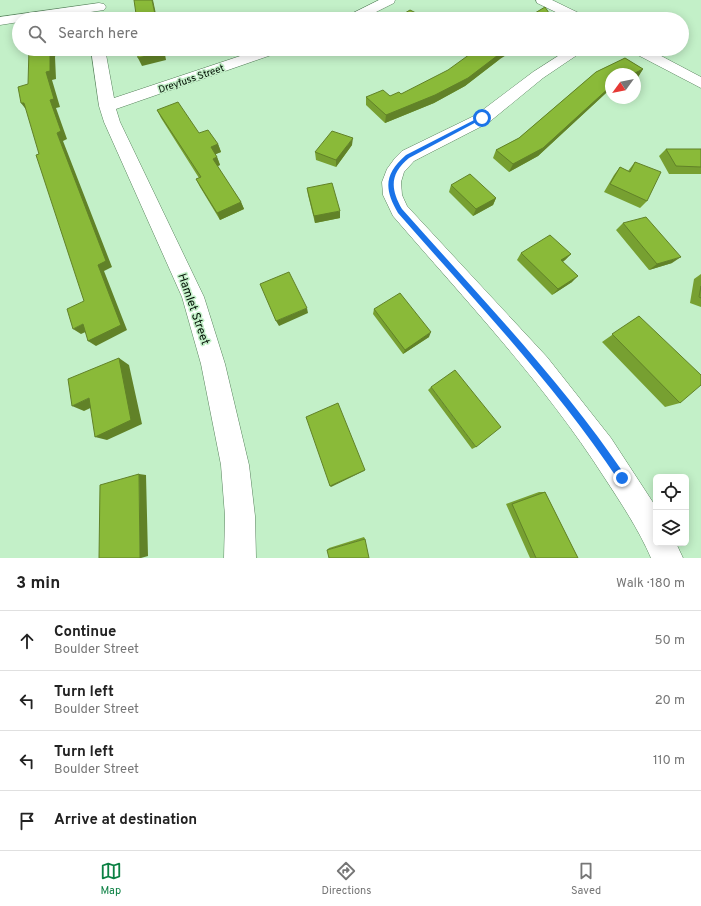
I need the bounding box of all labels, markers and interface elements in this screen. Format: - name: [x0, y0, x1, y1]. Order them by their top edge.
- search box: [12, 12, 689, 56]
- icon: search: [26, 23, 48, 45]
- text: Search here: [58, 25, 138, 44]
- street label: Dreyfuss Street: [157, 62, 226, 97]
- north arrow: [605, 68, 641, 104]
- route start: [473, 109, 491, 127]
- street label: Hamlet Street: [173, 271, 213, 347]
- route end: [613, 469, 631, 487]
- map controls: [653, 474, 689, 546]
- button: locate: [653, 474, 689, 510]
- button: layers: [653, 510, 689, 546]
- text: 3 min: [16, 573, 60, 595]
- text: Walk · 180 m: [616, 576, 685, 592]
- text: Continue: [54, 623, 116, 642]
- icon: ahead: [16, 630, 38, 652]
- text: 50 m: [655, 633, 685, 649]
- text: Boulder Street: [54, 642, 139, 658]
- text: Turn left: [54, 683, 114, 702]
- icon: left: [16, 690, 38, 712]
- text: 20 m: [655, 693, 685, 709]
- text: Boulder Street: [54, 702, 139, 718]
- text: Turn left: [54, 743, 114, 762]
- icon: left: [16, 750, 38, 772]
- text: 110 m: [653, 753, 685, 769]
- text: Boulder Street: [54, 762, 139, 778]
- icon: arrive: [16, 810, 38, 832]
- text: Arrive at destination: [54, 811, 197, 830]
- tab: Map: [100, 860, 122, 898]
- tab: Directions: [321, 860, 371, 898]
- tab: Saved: [571, 860, 601, 898]

